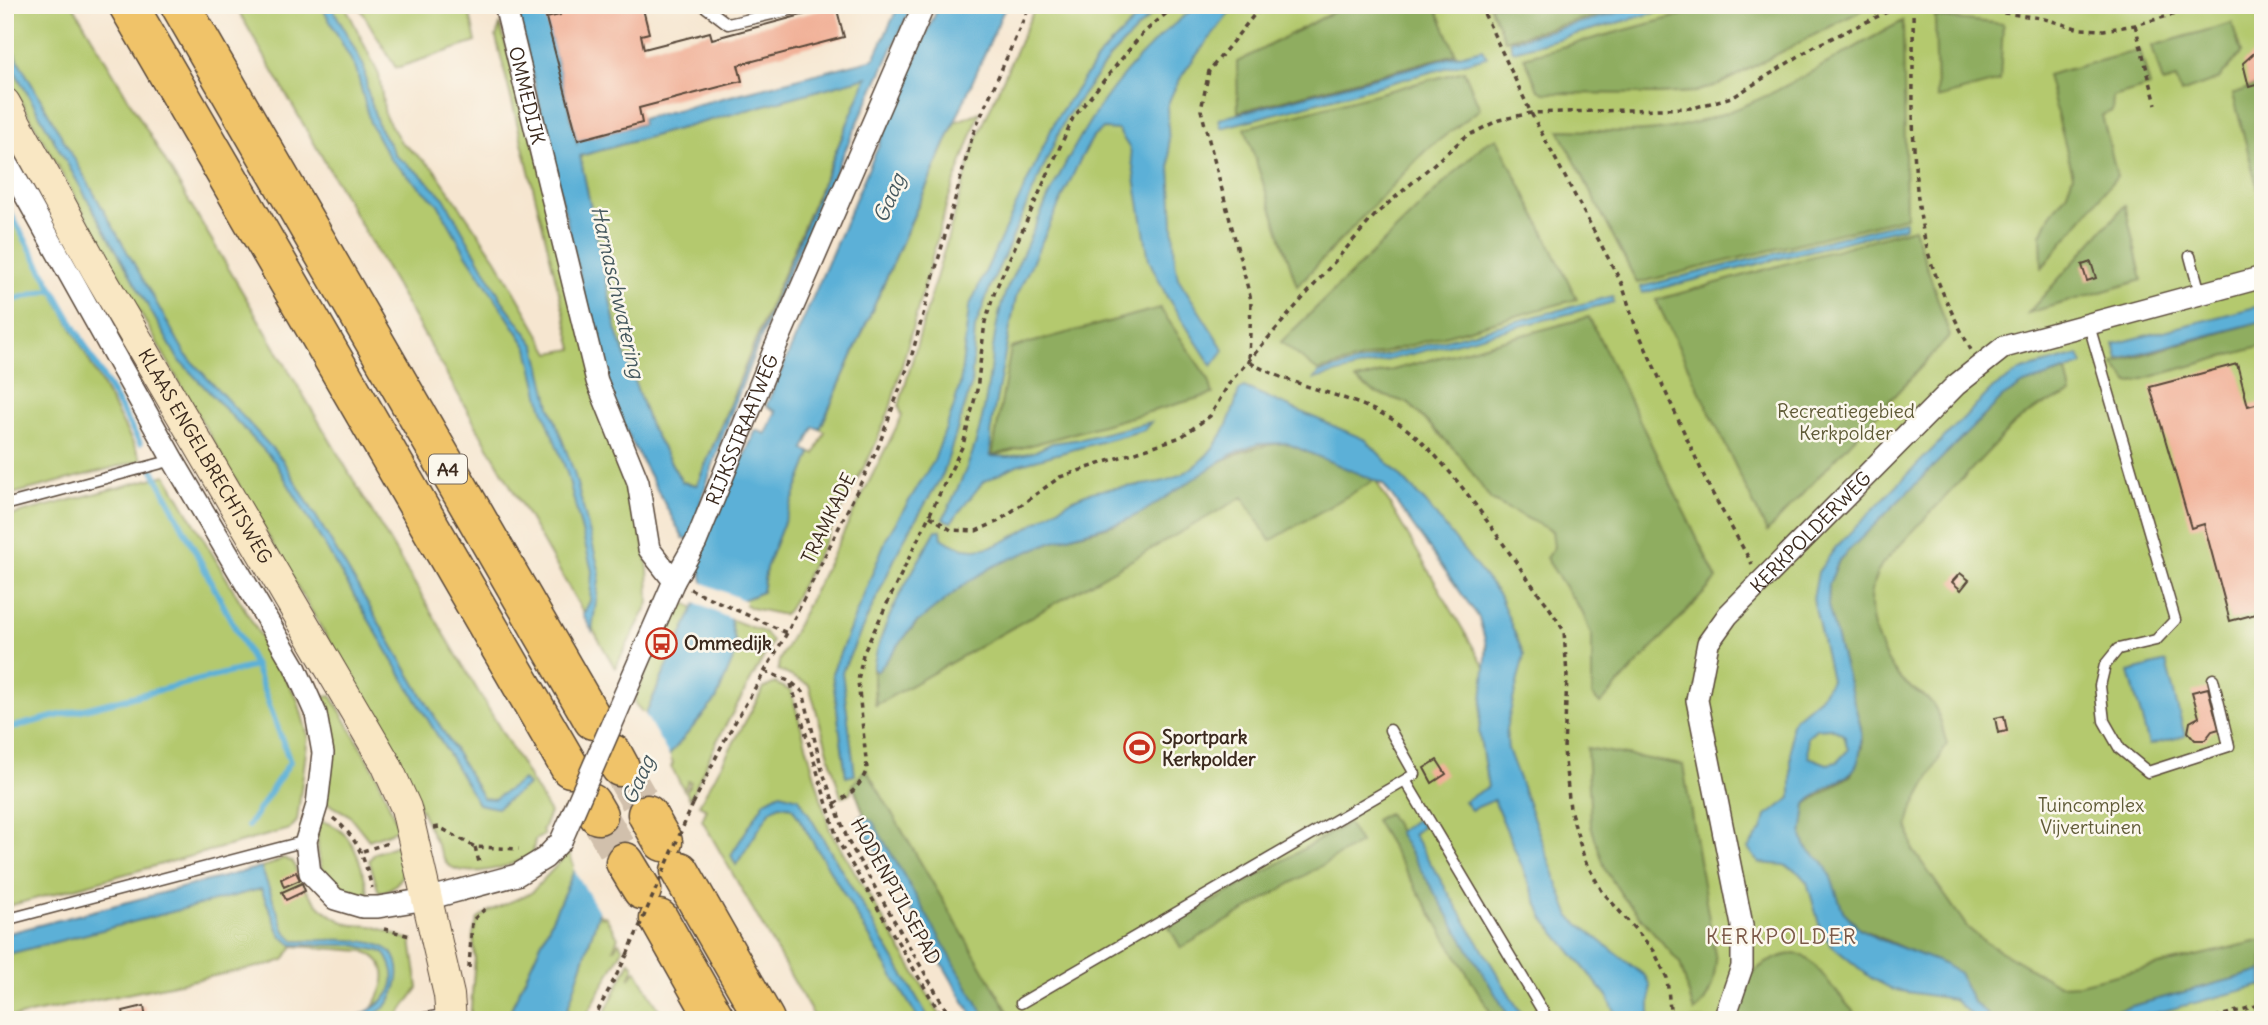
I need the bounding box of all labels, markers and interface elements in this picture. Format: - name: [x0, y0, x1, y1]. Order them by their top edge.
- street label: OMMEDIJK: [504, 44, 551, 147]
- water label: Gaag: [867, 168, 912, 227]
- water label: Harnaschwatering: [585, 203, 651, 382]
- street label: KLAAS ENGELBRECHTSWEG: [133, 344, 278, 568]
- street label: RIJKSSTRAATWEG: [700, 351, 783, 508]
- park label: Recreatiegebied Kerkpolder: [1777, 399, 1915, 445]
- road number: A4: [429, 454, 467, 484]
- street label: KERKPOLDERWEG: [1745, 466, 1876, 598]
- street label: TRAMKADE: [796, 469, 860, 567]
- bus stop icon: Ommedijk: [644, 626, 678, 660]
- place label: Ommedijk: [684, 631, 772, 655]
- place label: Sportpark Kerkpolder: [1162, 725, 1256, 771]
- sports icon: Sportpark Kerkpolder: [1122, 731, 1156, 765]
- water label: Gaag: [615, 750, 661, 809]
- park label: Tuincomplex Vijvertuinen: [2038, 793, 2145, 839]
- street label: HODENPIJLSEPAD: [846, 813, 946, 969]
- district label: KERKPOLDER: [1706, 923, 1858, 950]

